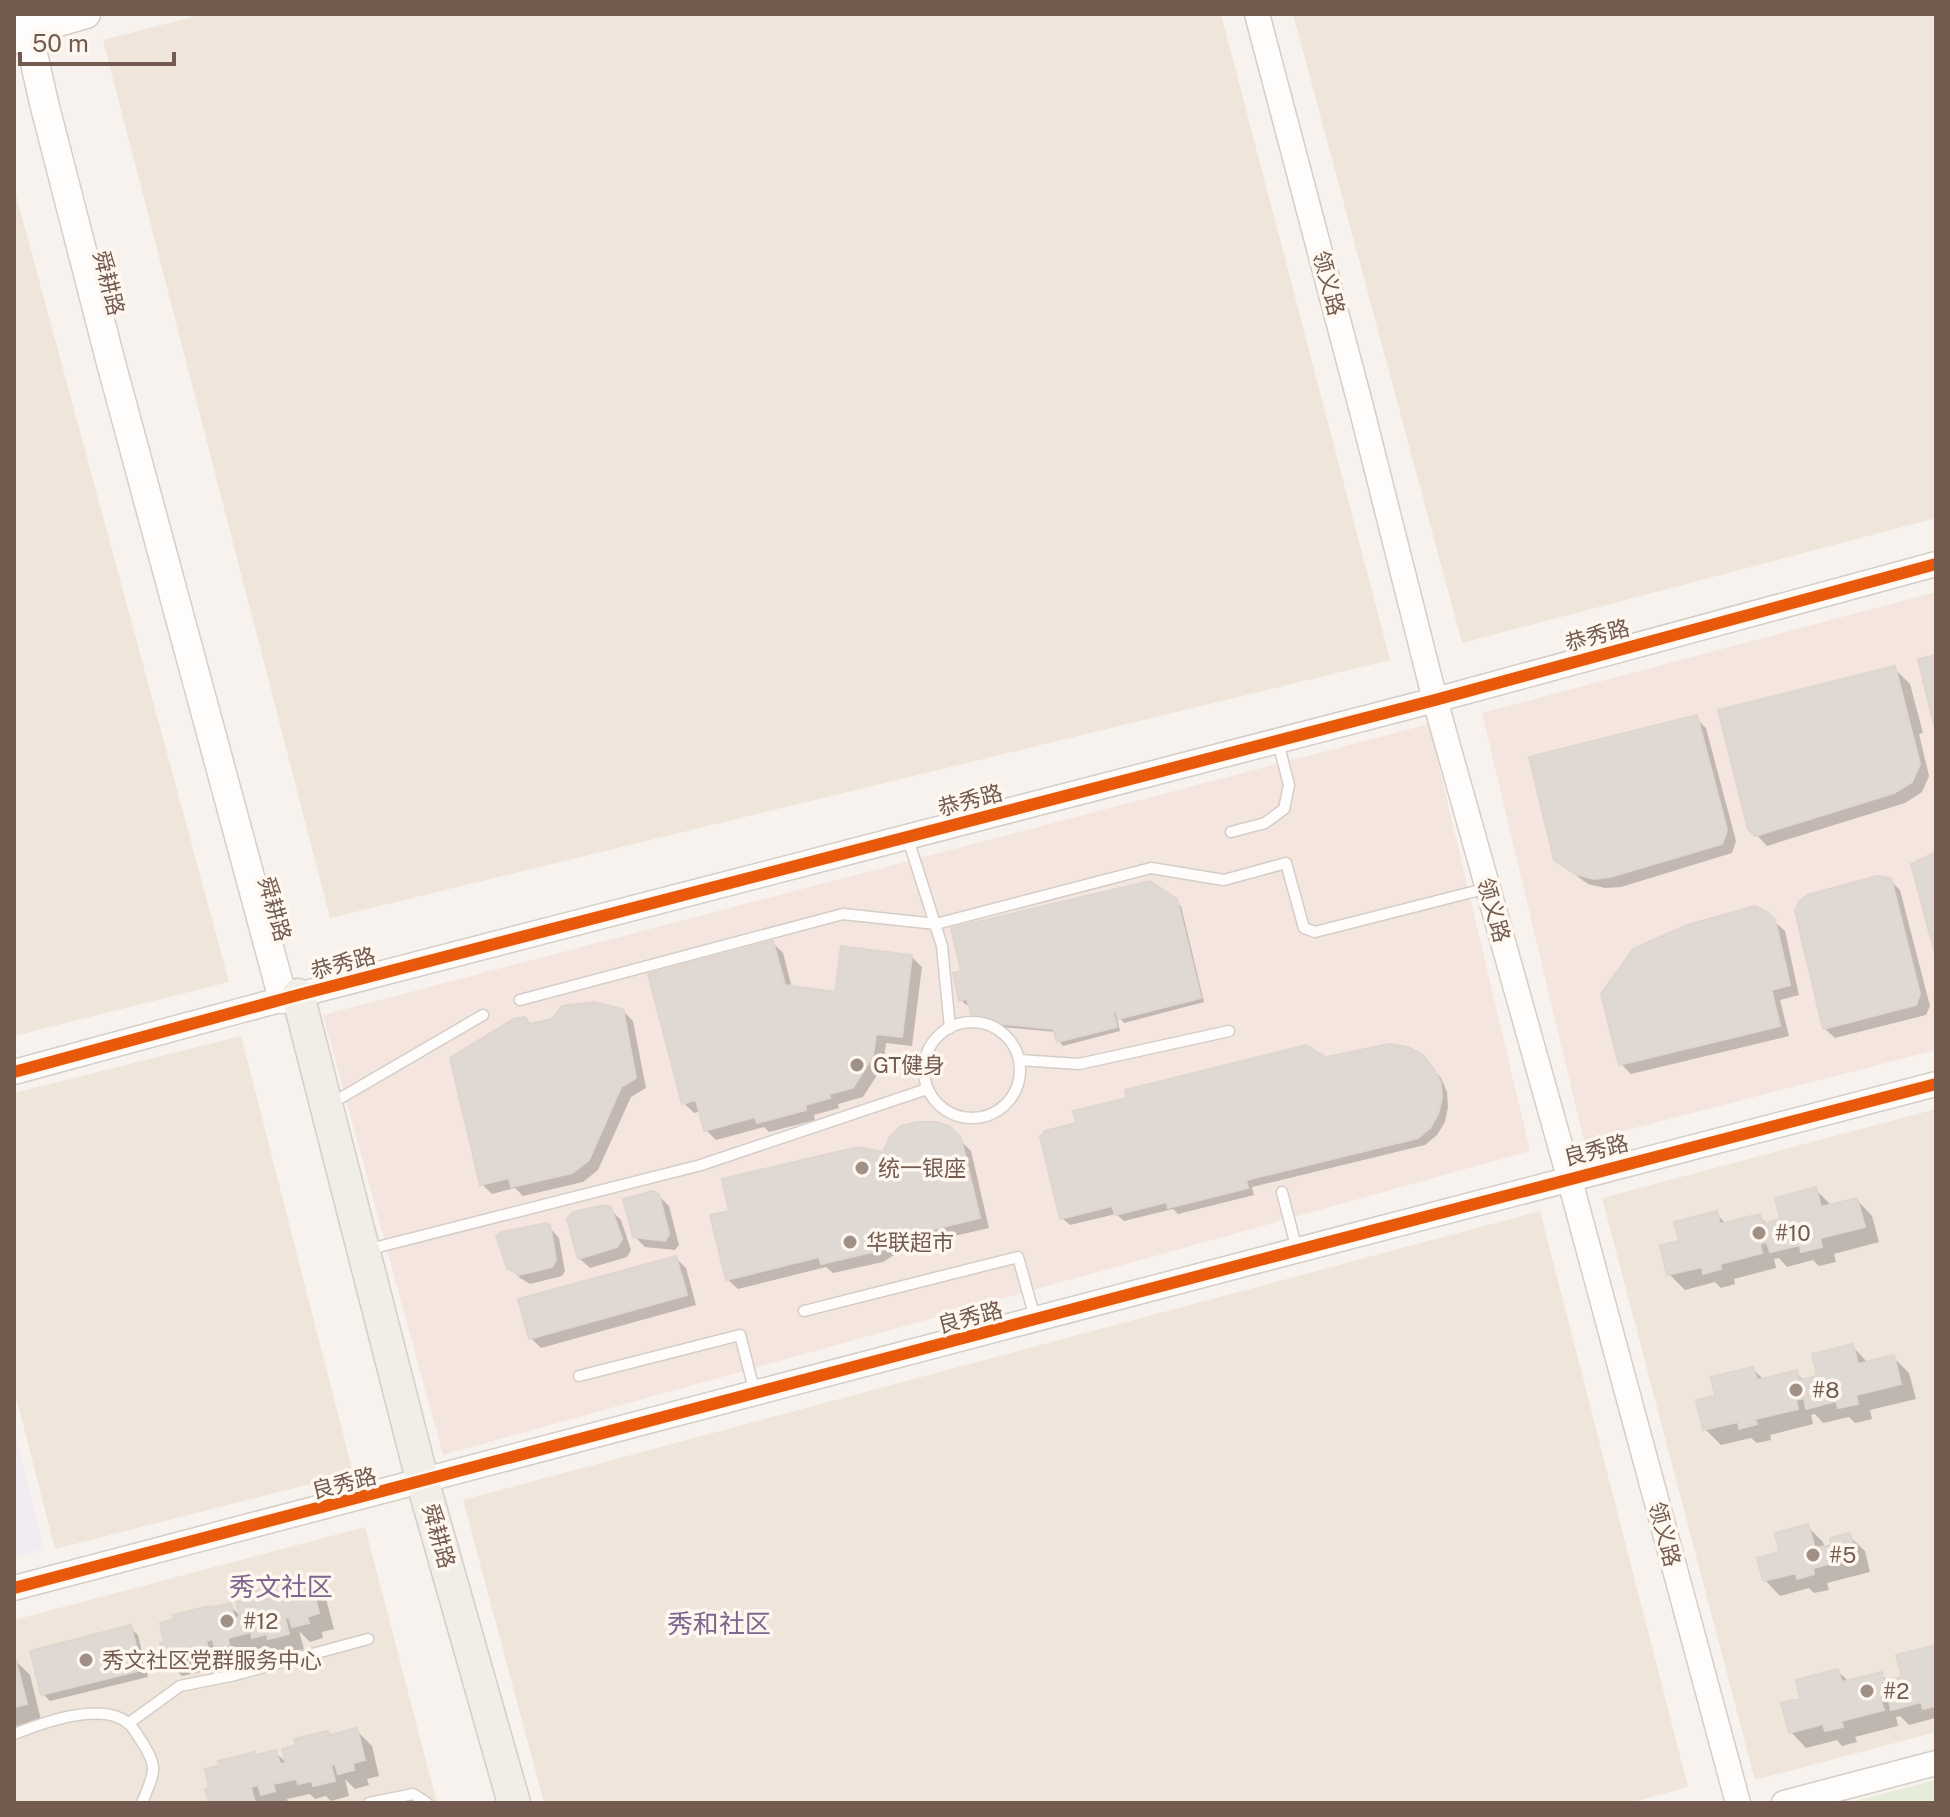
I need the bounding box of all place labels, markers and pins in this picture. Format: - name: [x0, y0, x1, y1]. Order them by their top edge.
- place label: GT健身: [873, 1052, 945, 1078]
- marker: GT健身: [848, 1056, 866, 1074]
- place label: 统一银座: [878, 1155, 966, 1181]
- marker: 统一银座: [853, 1159, 871, 1177]
- place label: #10: [1775, 1220, 1811, 1246]
- marker: #10: [1750, 1224, 1768, 1242]
- place label: 华联超市: [866, 1229, 954, 1255]
- marker: 华联超市: [841, 1233, 859, 1251]
- place label: #8: [1812, 1377, 1840, 1403]
- marker: #8: [1787, 1381, 1805, 1399]
- place label: #5: [1829, 1542, 1856, 1568]
- marker: #5: [1804, 1546, 1822, 1564]
- place label: #12: [243, 1608, 278, 1634]
- marker: #12: [218, 1612, 236, 1630]
- place label: 秀文社区党群服务中心: [102, 1647, 322, 1673]
- marker: 秀文社区党群服务中心: [77, 1651, 95, 1669]
- place label: #2: [1883, 1678, 1909, 1704]
- marker: #2: [1858, 1682, 1876, 1700]

